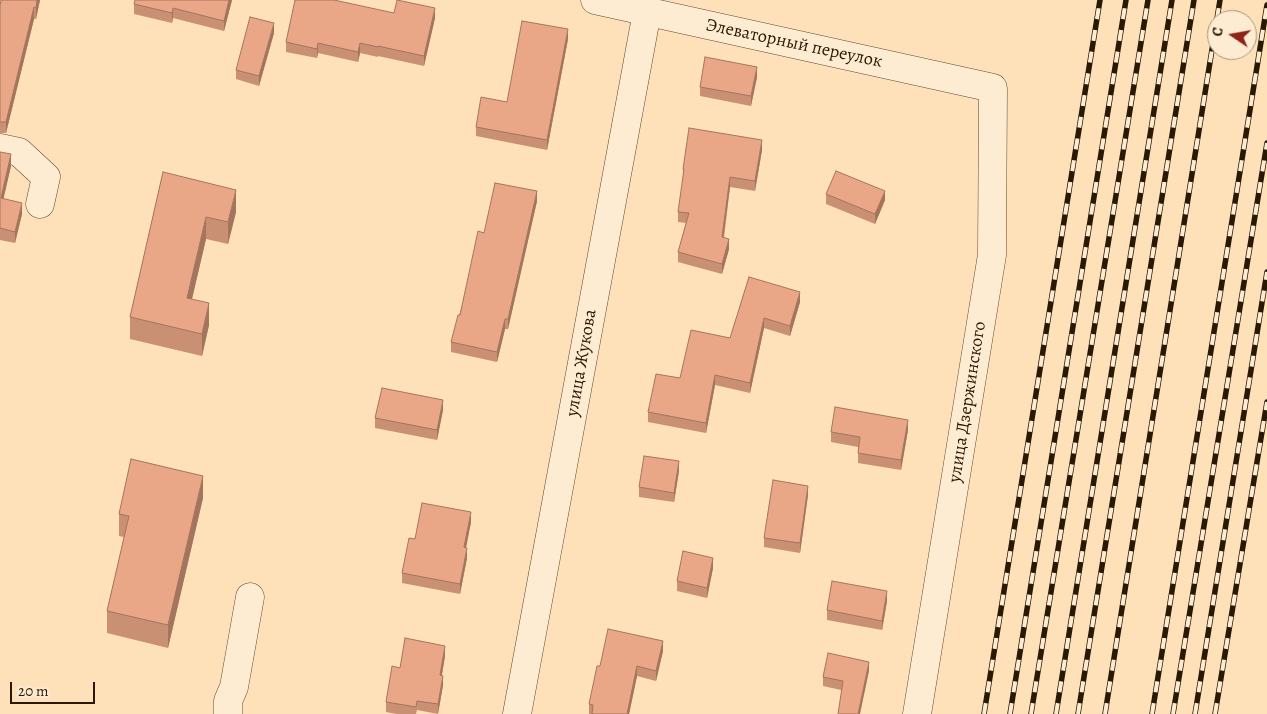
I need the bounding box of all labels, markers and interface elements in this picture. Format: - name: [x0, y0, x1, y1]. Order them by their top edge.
- north arrow: [1207, 10, 1257, 60]
- street label: Элеваторный переулок: [704, 15, 884, 73]
- text: С: [1208, 26, 1228, 38]
- street label: улица Жукова: [562, 308, 602, 418]
- street label: улица Дзержинского: [945, 320, 991, 484]
- scale bar: [12, 672, 98, 704]
- text: 20 m: [18, 681, 49, 701]

